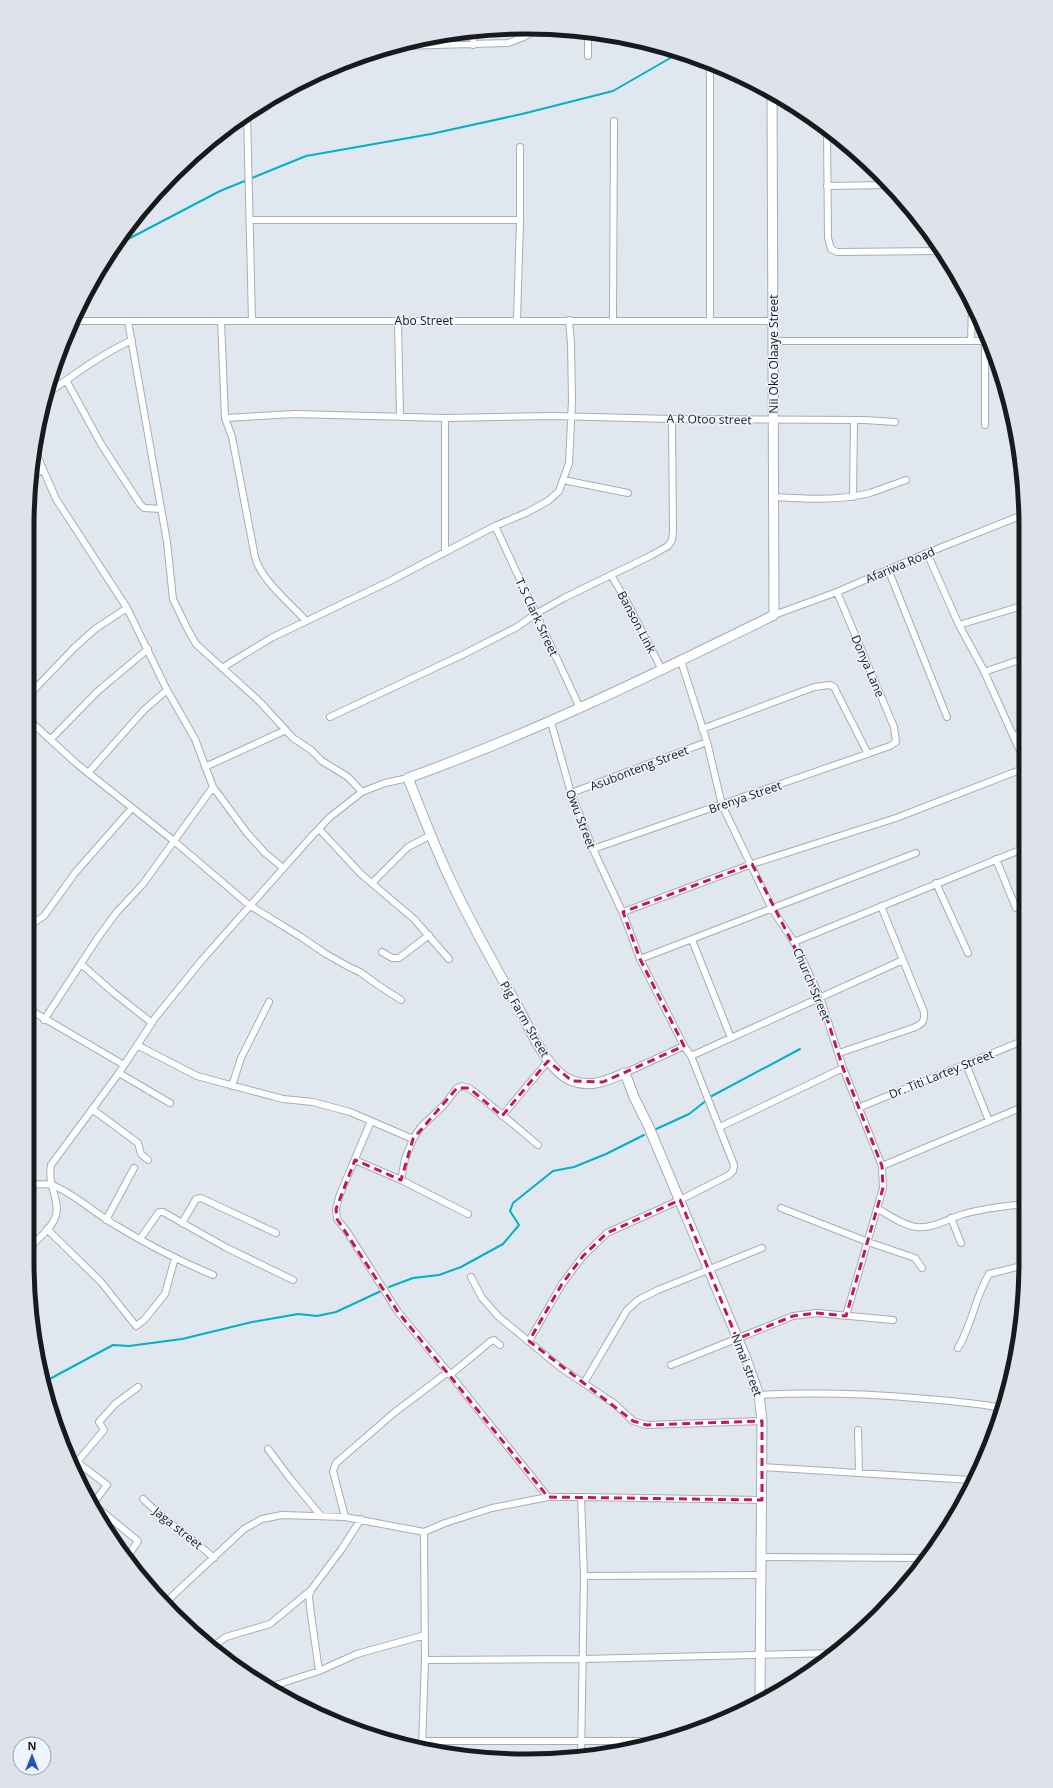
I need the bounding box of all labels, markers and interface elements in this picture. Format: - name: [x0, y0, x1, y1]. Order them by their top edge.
- street label: Nii Oko Olaaye Street: [765, 294, 782, 414]
- street label: Abo Street: [395, 312, 453, 329]
- street label: A R Otoo street: [666, 410, 752, 428]
- street label: Afariwa Road: [863, 543, 937, 587]
- street label: T.S Clark Street: [511, 575, 563, 659]
- street label: Banson Link: [613, 588, 661, 657]
- street label: Donya Lane: [847, 632, 889, 700]
- street label: Asubonteng Street: [587, 741, 691, 795]
- street label: Brenya Street: [706, 777, 784, 817]
- street label: Owu Street: [562, 787, 600, 851]
- street label: Church Street: [789, 945, 835, 1023]
- street label: Pig Farm Street: [496, 978, 554, 1060]
- street label: Dr. Titi Lartey Street: [886, 1045, 996, 1103]
- street label: Nmai street: [727, 1331, 767, 1399]
- street label: Jaga street: [149, 1502, 206, 1553]
- north arrow: [12, 1736, 52, 1776]
- text: N: [28, 1738, 36, 1753]

